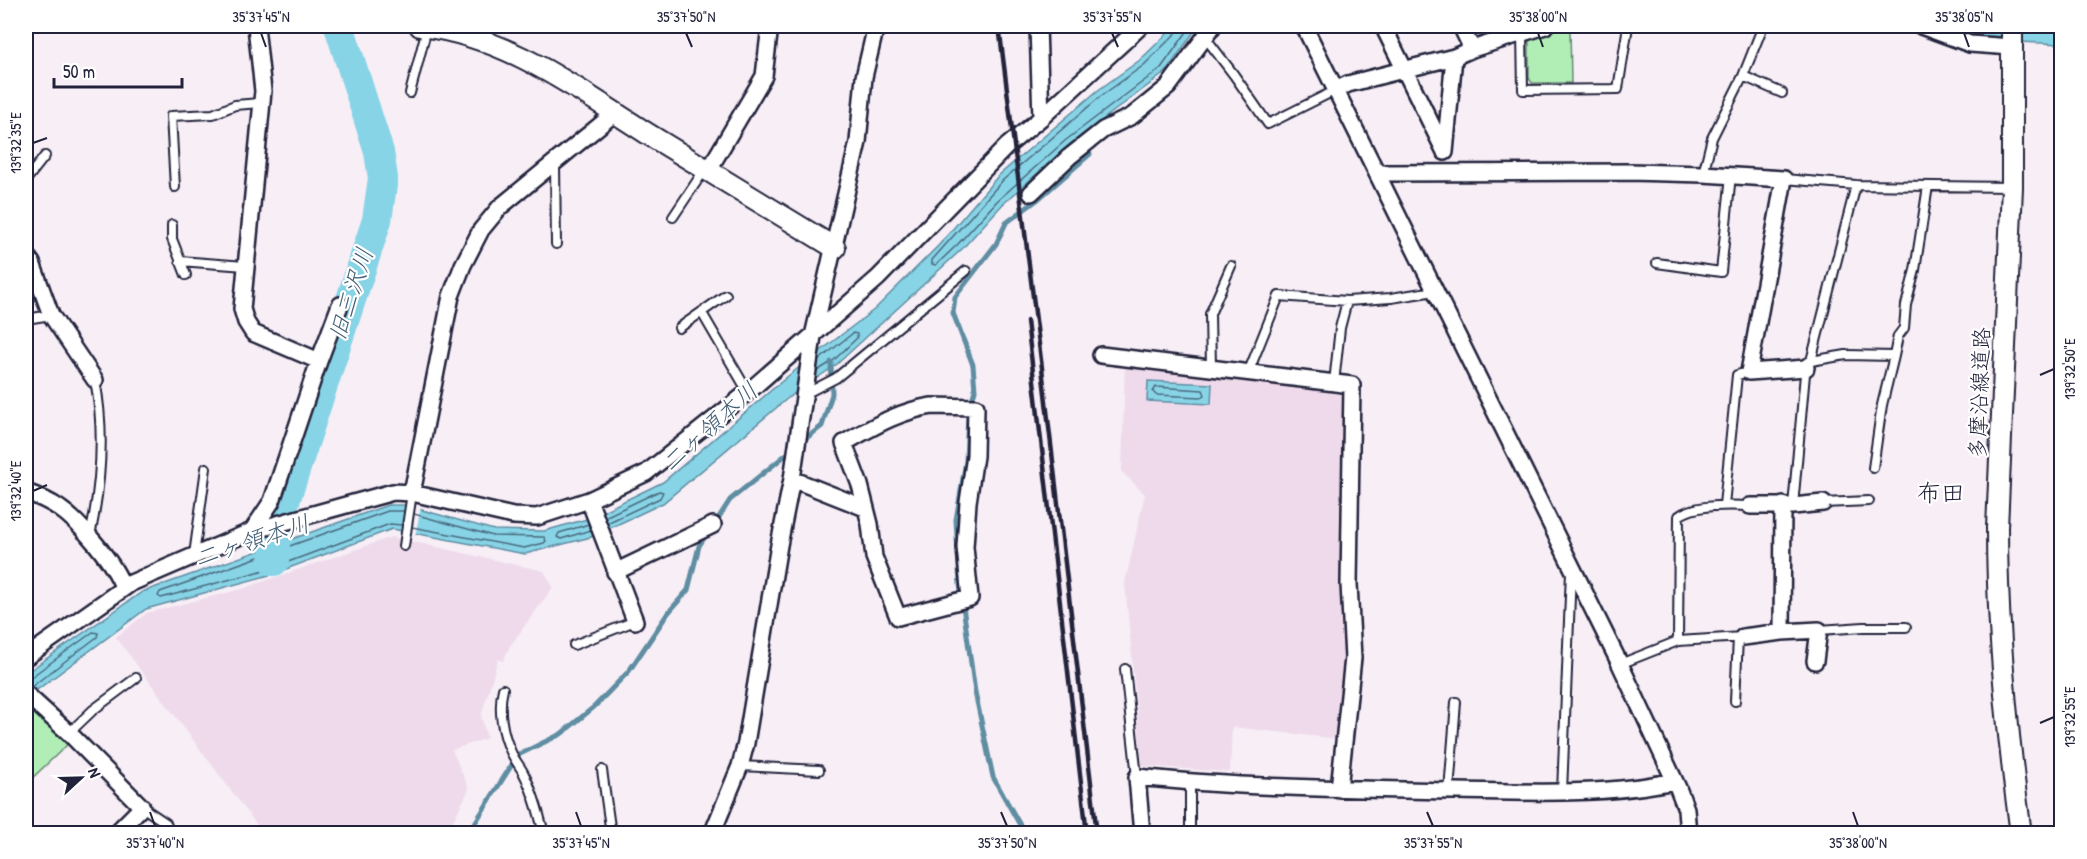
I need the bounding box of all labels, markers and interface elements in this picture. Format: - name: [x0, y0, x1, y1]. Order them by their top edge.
- text: 35°37'45"N: [232, 6, 290, 27]
- text: 35°37'50"N: [657, 6, 715, 27]
- text: 35°37'55"N: [1083, 6, 1141, 27]
- text: 35°38'00"N: [1509, 6, 1567, 27]
- text: 35°38'05"N: [1935, 6, 1993, 27]
- scale bar: [54, 51, 182, 89]
- text: 50 m: [63, 59, 95, 84]
- text: 139°32'35"E: [5, 112, 26, 174]
- water label: 旧三沢川: [320, 243, 380, 344]
- street label: 多摩沿線道路: [1962, 327, 1996, 459]
- text: 139°32'50"E: [2059, 338, 2080, 400]
- water label: 二ヶ領本川: [654, 374, 765, 478]
- text: 139°32'40"E: [5, 460, 26, 521]
- district label: 布田: [1917, 476, 1965, 508]
- water label: 二ヶ領本川: [190, 506, 314, 574]
- text: 139°32'55"E: [2059, 686, 2080, 748]
- north arrow: [51, 748, 111, 808]
- text: N: [83, 764, 107, 781]
- text: 35°37'40"N: [126, 832, 184, 853]
- text: 35°37'45"N: [552, 832, 610, 853]
- text: 35°37'50"N: [978, 832, 1036, 853]
- text: 35°37'55"N: [1404, 832, 1462, 853]
- text: 35°38'00"N: [1829, 832, 1887, 853]

